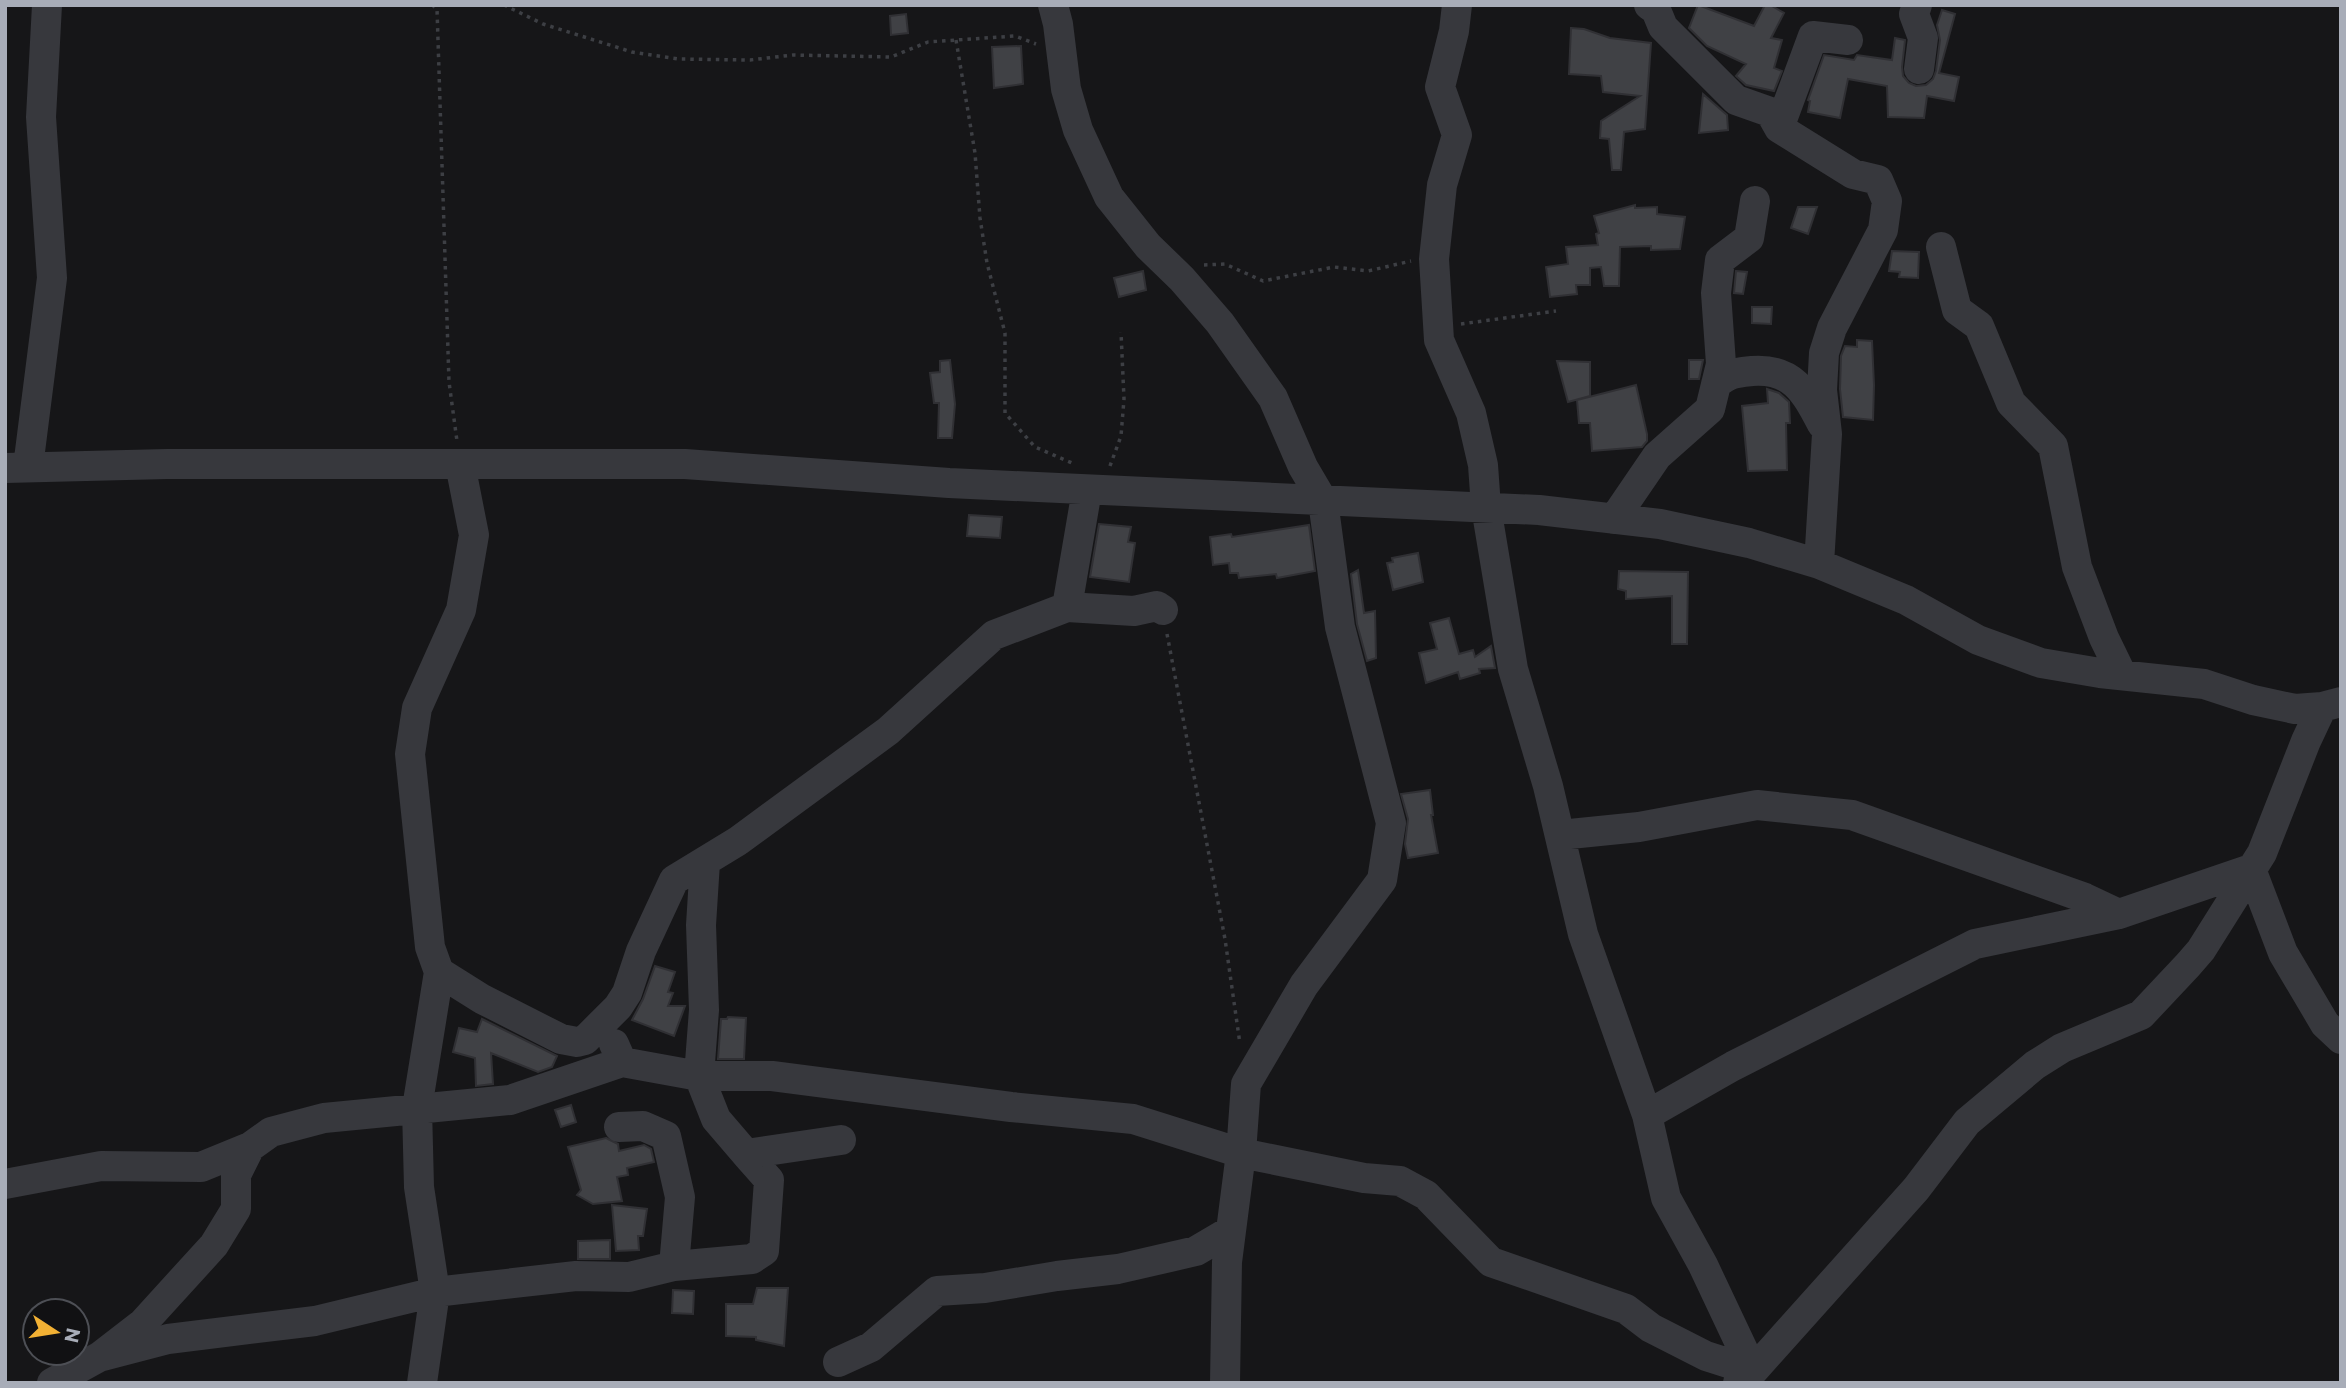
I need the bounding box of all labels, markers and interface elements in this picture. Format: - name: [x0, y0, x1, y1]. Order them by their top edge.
- north arrow: [21, 1297, 91, 1367]
- text: N: [60, 1326, 86, 1345]

